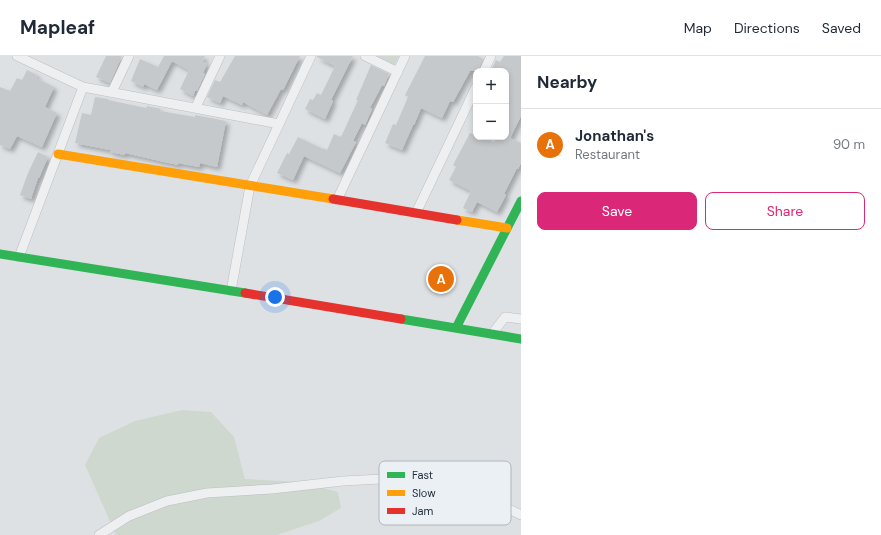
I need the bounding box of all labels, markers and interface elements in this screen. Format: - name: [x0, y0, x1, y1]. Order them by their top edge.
- text: Mapleaf: [20, 15, 95, 40]
- text: Map: [684, 19, 712, 37]
- text: Directions: [734, 19, 800, 37]
- text: Saved: [822, 19, 861, 37]
- map controls: [473, 68, 509, 140]
- button: +: [473, 68, 509, 104]
- text: Nearby: [537, 71, 597, 93]
- button: −: [473, 104, 509, 140]
- text: Jonathan's: [575, 126, 654, 146]
- text: A: [545, 136, 555, 153]
- text: 90 m: [833, 136, 865, 153]
- text: Restaurant: [575, 146, 640, 163]
- button: Save: [537, 192, 697, 230]
- button: Share: [705, 192, 865, 230]
- pin: A: [428, 264, 454, 294]
- your location: [265, 287, 285, 307]
- legend: [379, 461, 511, 525]
- text: Fast: [412, 468, 433, 482]
- text: Slow: [412, 486, 436, 500]
- text: Jam: [412, 504, 433, 518]

